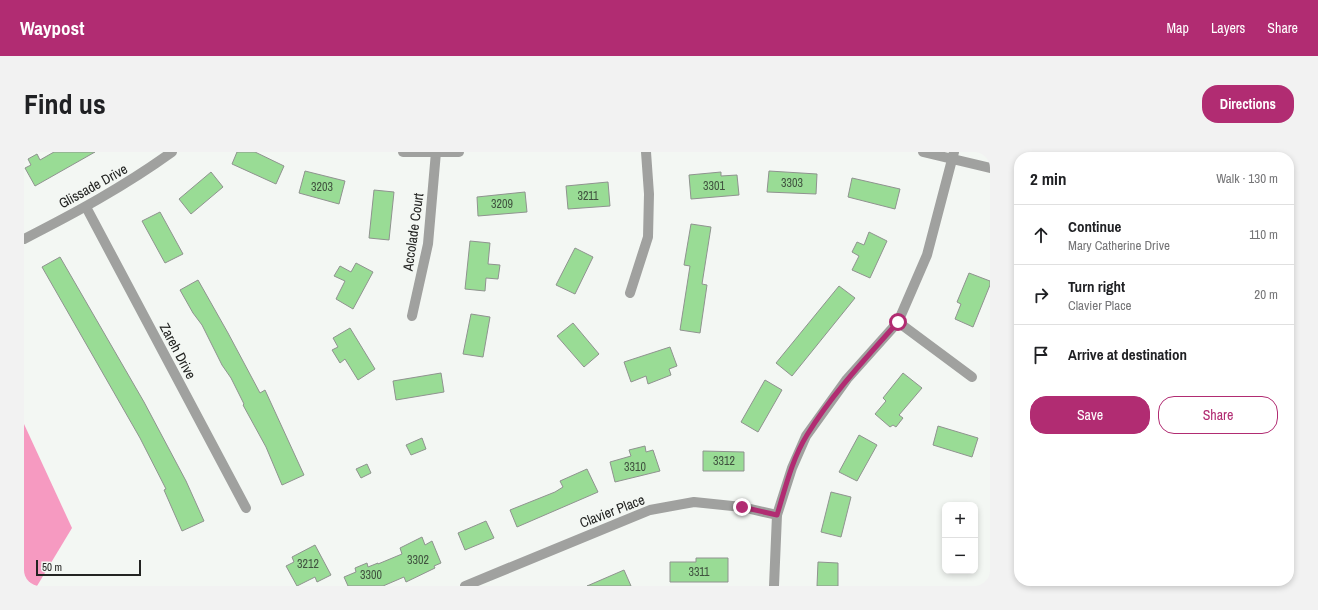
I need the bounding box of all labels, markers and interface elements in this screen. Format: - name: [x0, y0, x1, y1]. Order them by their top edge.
- text: Waypost: [20, 15, 84, 41]
- text: Map: [1167, 19, 1189, 37]
- text: Layers: [1211, 19, 1245, 37]
- text: Share: [1267, 19, 1298, 37]
- text: Find us: [24, 85, 106, 123]
- button: Directions: [1202, 85, 1294, 123]
- street label: Glissade Drive: [55, 160, 131, 212]
- text: 2 min: [1030, 167, 1066, 190]
- text: Walk · 130 m: [1216, 170, 1278, 187]
- house number: 3303: [781, 175, 803, 191]
- house number: 3301: [703, 178, 725, 194]
- house number: 3203: [311, 179, 333, 195]
- house number: 3211: [577, 188, 599, 204]
- street label: Accolade Court: [398, 192, 427, 273]
- house number: 3209: [491, 196, 513, 212]
- text: Continue: [1068, 216, 1121, 237]
- icon: ahead: [1030, 224, 1052, 246]
- text: 110 m: [1249, 226, 1278, 243]
- text: Mary Catherine Drive: [1068, 237, 1170, 254]
- text: Turn right: [1068, 276, 1125, 297]
- icon: right: [1030, 284, 1052, 306]
- text: 20 m: [1254, 286, 1278, 303]
- text: Clavier Place: [1068, 297, 1131, 314]
- route start: [889, 313, 907, 331]
- street label: Zareh Drive: [156, 320, 200, 382]
- icon: arrive: [1030, 344, 1052, 366]
- text: Arrive at destination: [1068, 344, 1187, 365]
- button: Save: [1030, 396, 1150, 434]
- button: Share: [1158, 396, 1278, 434]
- house number: 3312: [713, 453, 735, 469]
- house number: 3310: [624, 459, 646, 475]
- street label: Clavier Place: [577, 490, 647, 532]
- route end: [733, 498, 751, 516]
- map controls: [942, 502, 978, 574]
- button: +: [942, 502, 978, 538]
- button: −: [942, 538, 978, 574]
- house number: 3302: [407, 552, 429, 568]
- house number: 3212: [297, 556, 319, 572]
- scale bar: [36, 558, 141, 577]
- text: 50 m: [42, 560, 62, 574]
- house number: 3311: [688, 564, 710, 580]
- house number: 3300: [360, 567, 382, 583]

